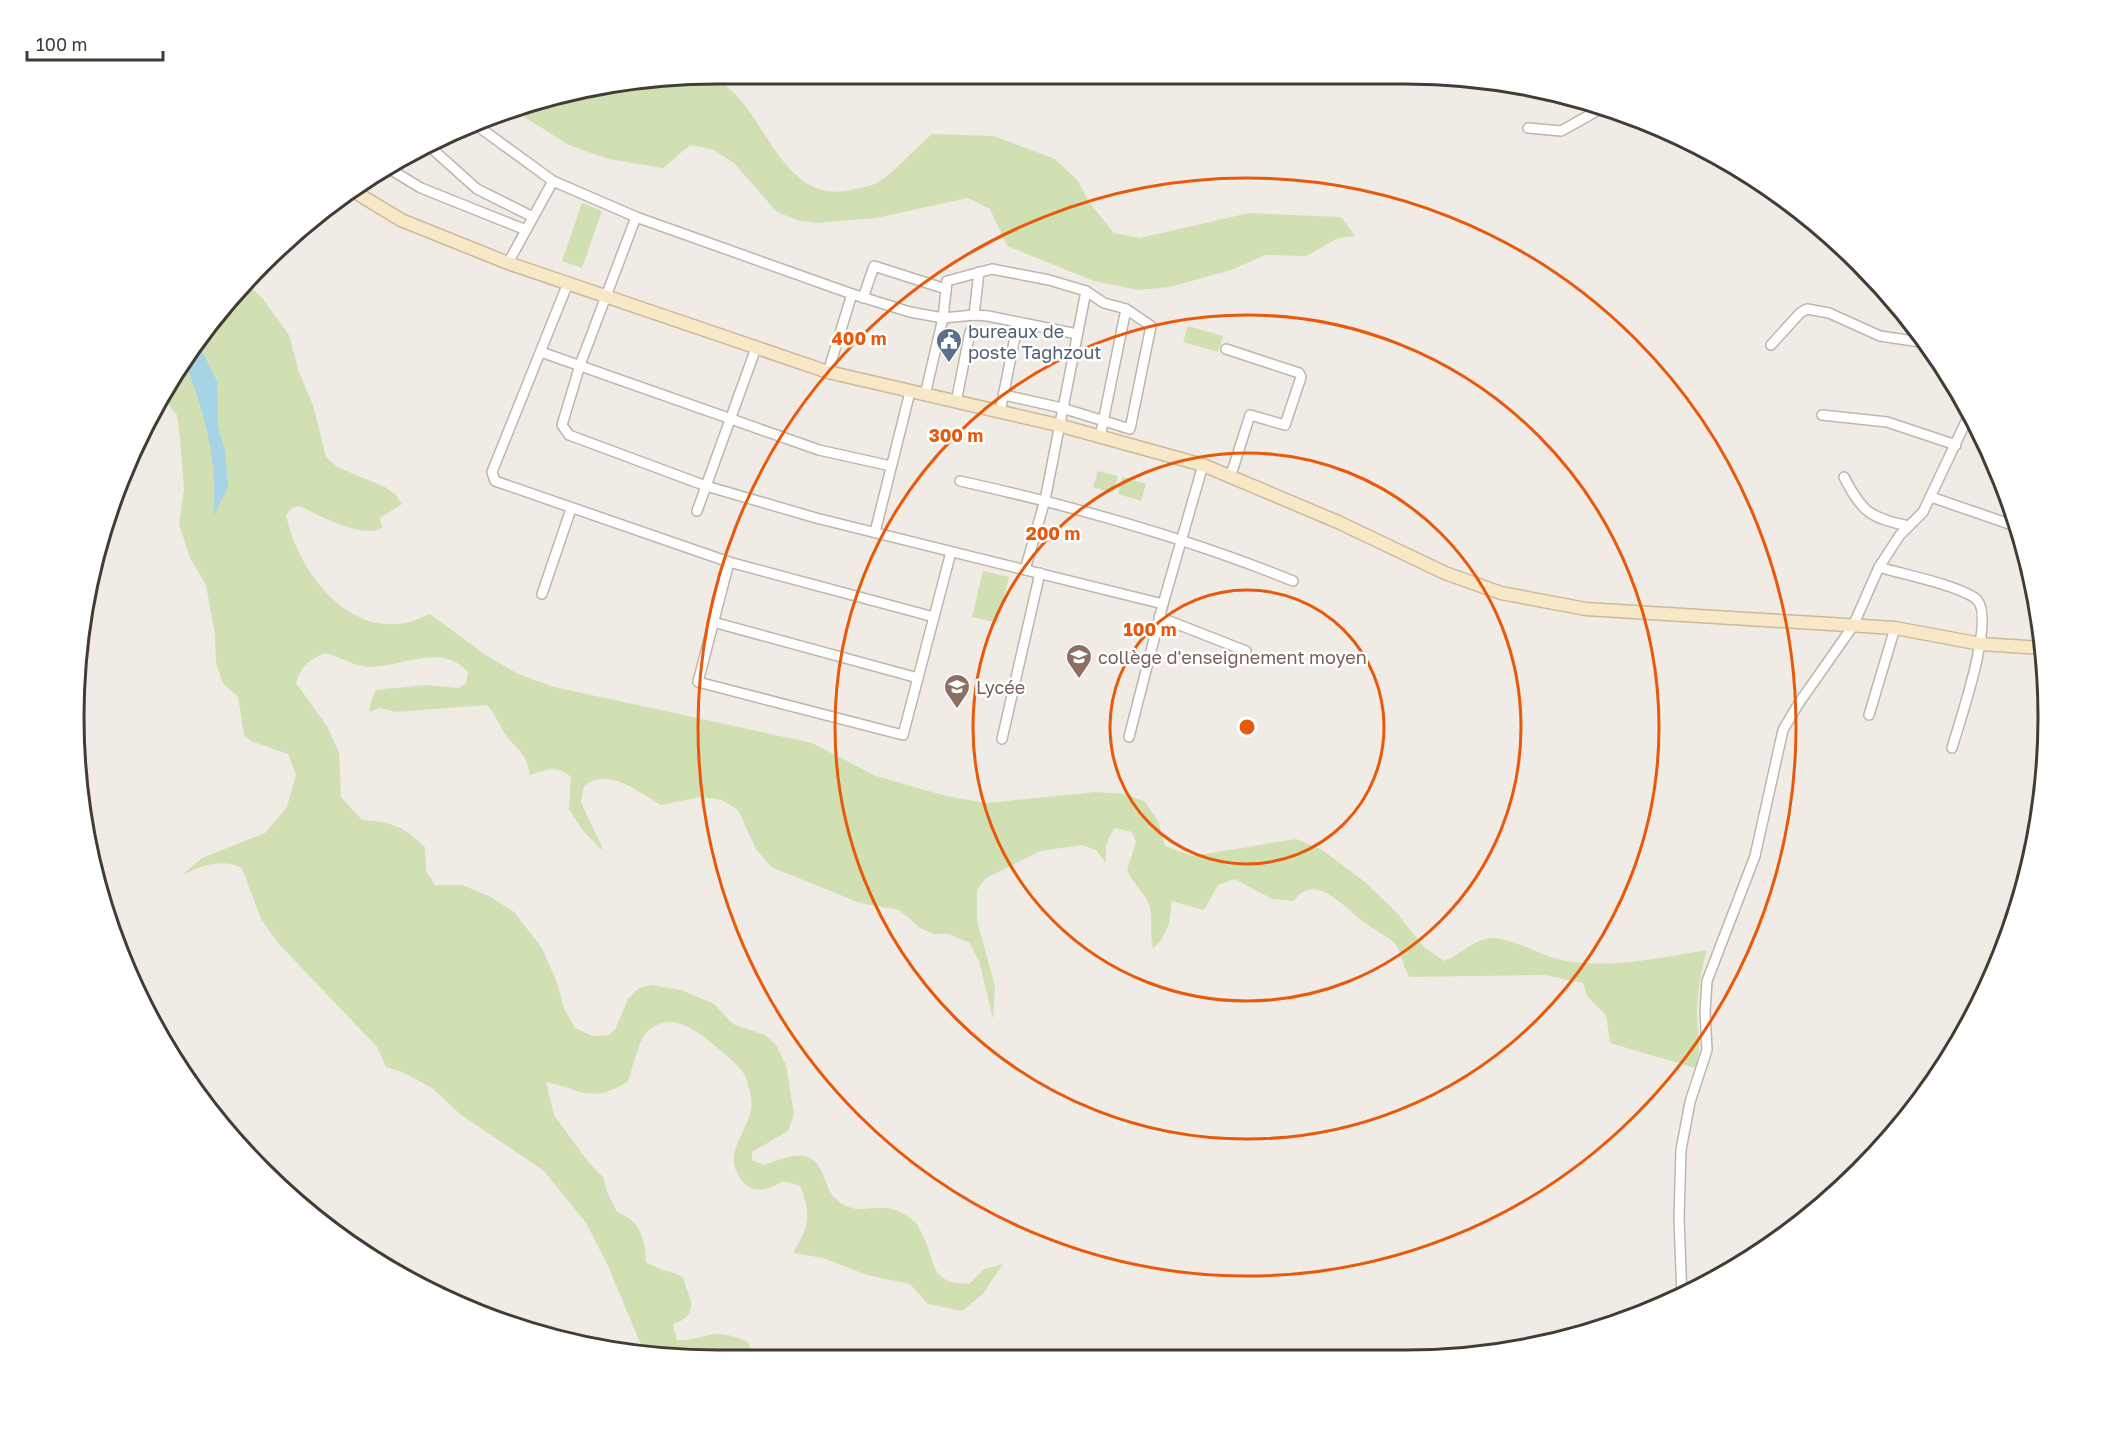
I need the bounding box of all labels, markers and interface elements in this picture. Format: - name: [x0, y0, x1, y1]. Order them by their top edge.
- scale bar: [27, 24, 164, 62]
- text: 100 m: [36, 33, 87, 55]
- place label: bureaux de poste Taghzout: [968, 320, 1101, 363]
- public building icon: bureaux de poste Taghzout: [934, 326, 964, 364]
- text: 400 m: [832, 327, 886, 349]
- text: 300 m: [929, 424, 983, 446]
- text: 200 m: [1026, 522, 1080, 544]
- text: 100 m: [1124, 618, 1176, 640]
- school or university icon: collège d'enseignement moyen: [1064, 642, 1094, 680]
- place label: collège d'enseignement moyen: [1098, 646, 1367, 668]
- school or university icon: Lycée: [942, 672, 972, 710]
- place label: Lycée: [976, 676, 1025, 698]
- centre of rings: [1237, 717, 1257, 737]

